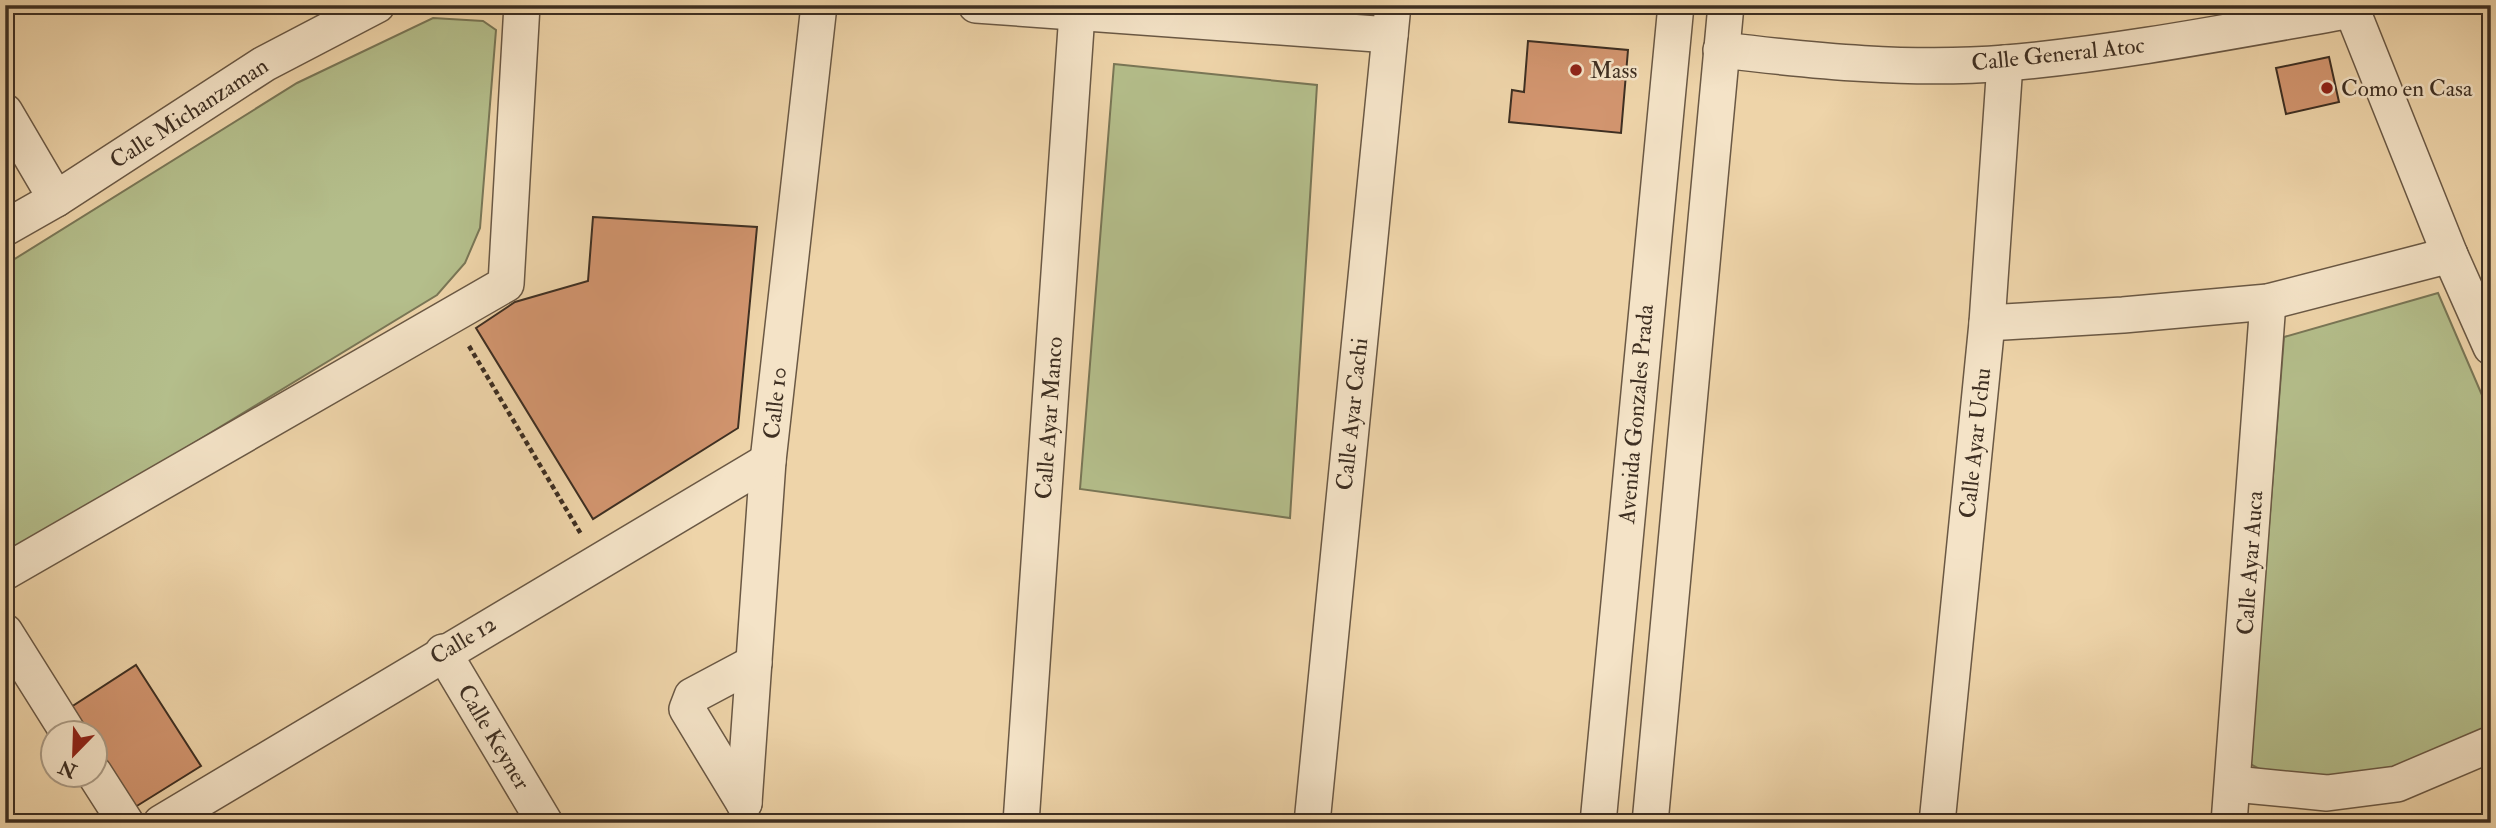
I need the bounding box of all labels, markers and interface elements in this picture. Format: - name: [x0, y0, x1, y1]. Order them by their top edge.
- street label: Calle General Atoc: [1970, 30, 2146, 78]
- street label: Calle Michanzaman: [104, 51, 274, 175]
- place label: Mass: [1590, 56, 1637, 85]
- marker: Mass: [1568, 62, 1584, 78]
- place label: Como en Casa: [2341, 74, 2473, 103]
- marker: Como en Casa: [2319, 80, 2335, 96]
- street label: Avenida Gonzales Prada: [1612, 303, 1660, 526]
- street label: Calle Ayar Manco: [1029, 336, 1069, 500]
- street label: Calle Ayar Cachi: [1330, 336, 1374, 492]
- street label: Calle 10: [757, 366, 793, 440]
- street label: Calle Ayar Uchu: [1953, 366, 1997, 520]
- street label: Calle Ayar Auca: [2230, 489, 2270, 636]
- street label: Calle 12: [425, 609, 501, 671]
- street label: Calle Keyner: [451, 679, 537, 795]
- north arrow: [38, 720, 108, 790]
- text: N: [54, 754, 81, 783]

